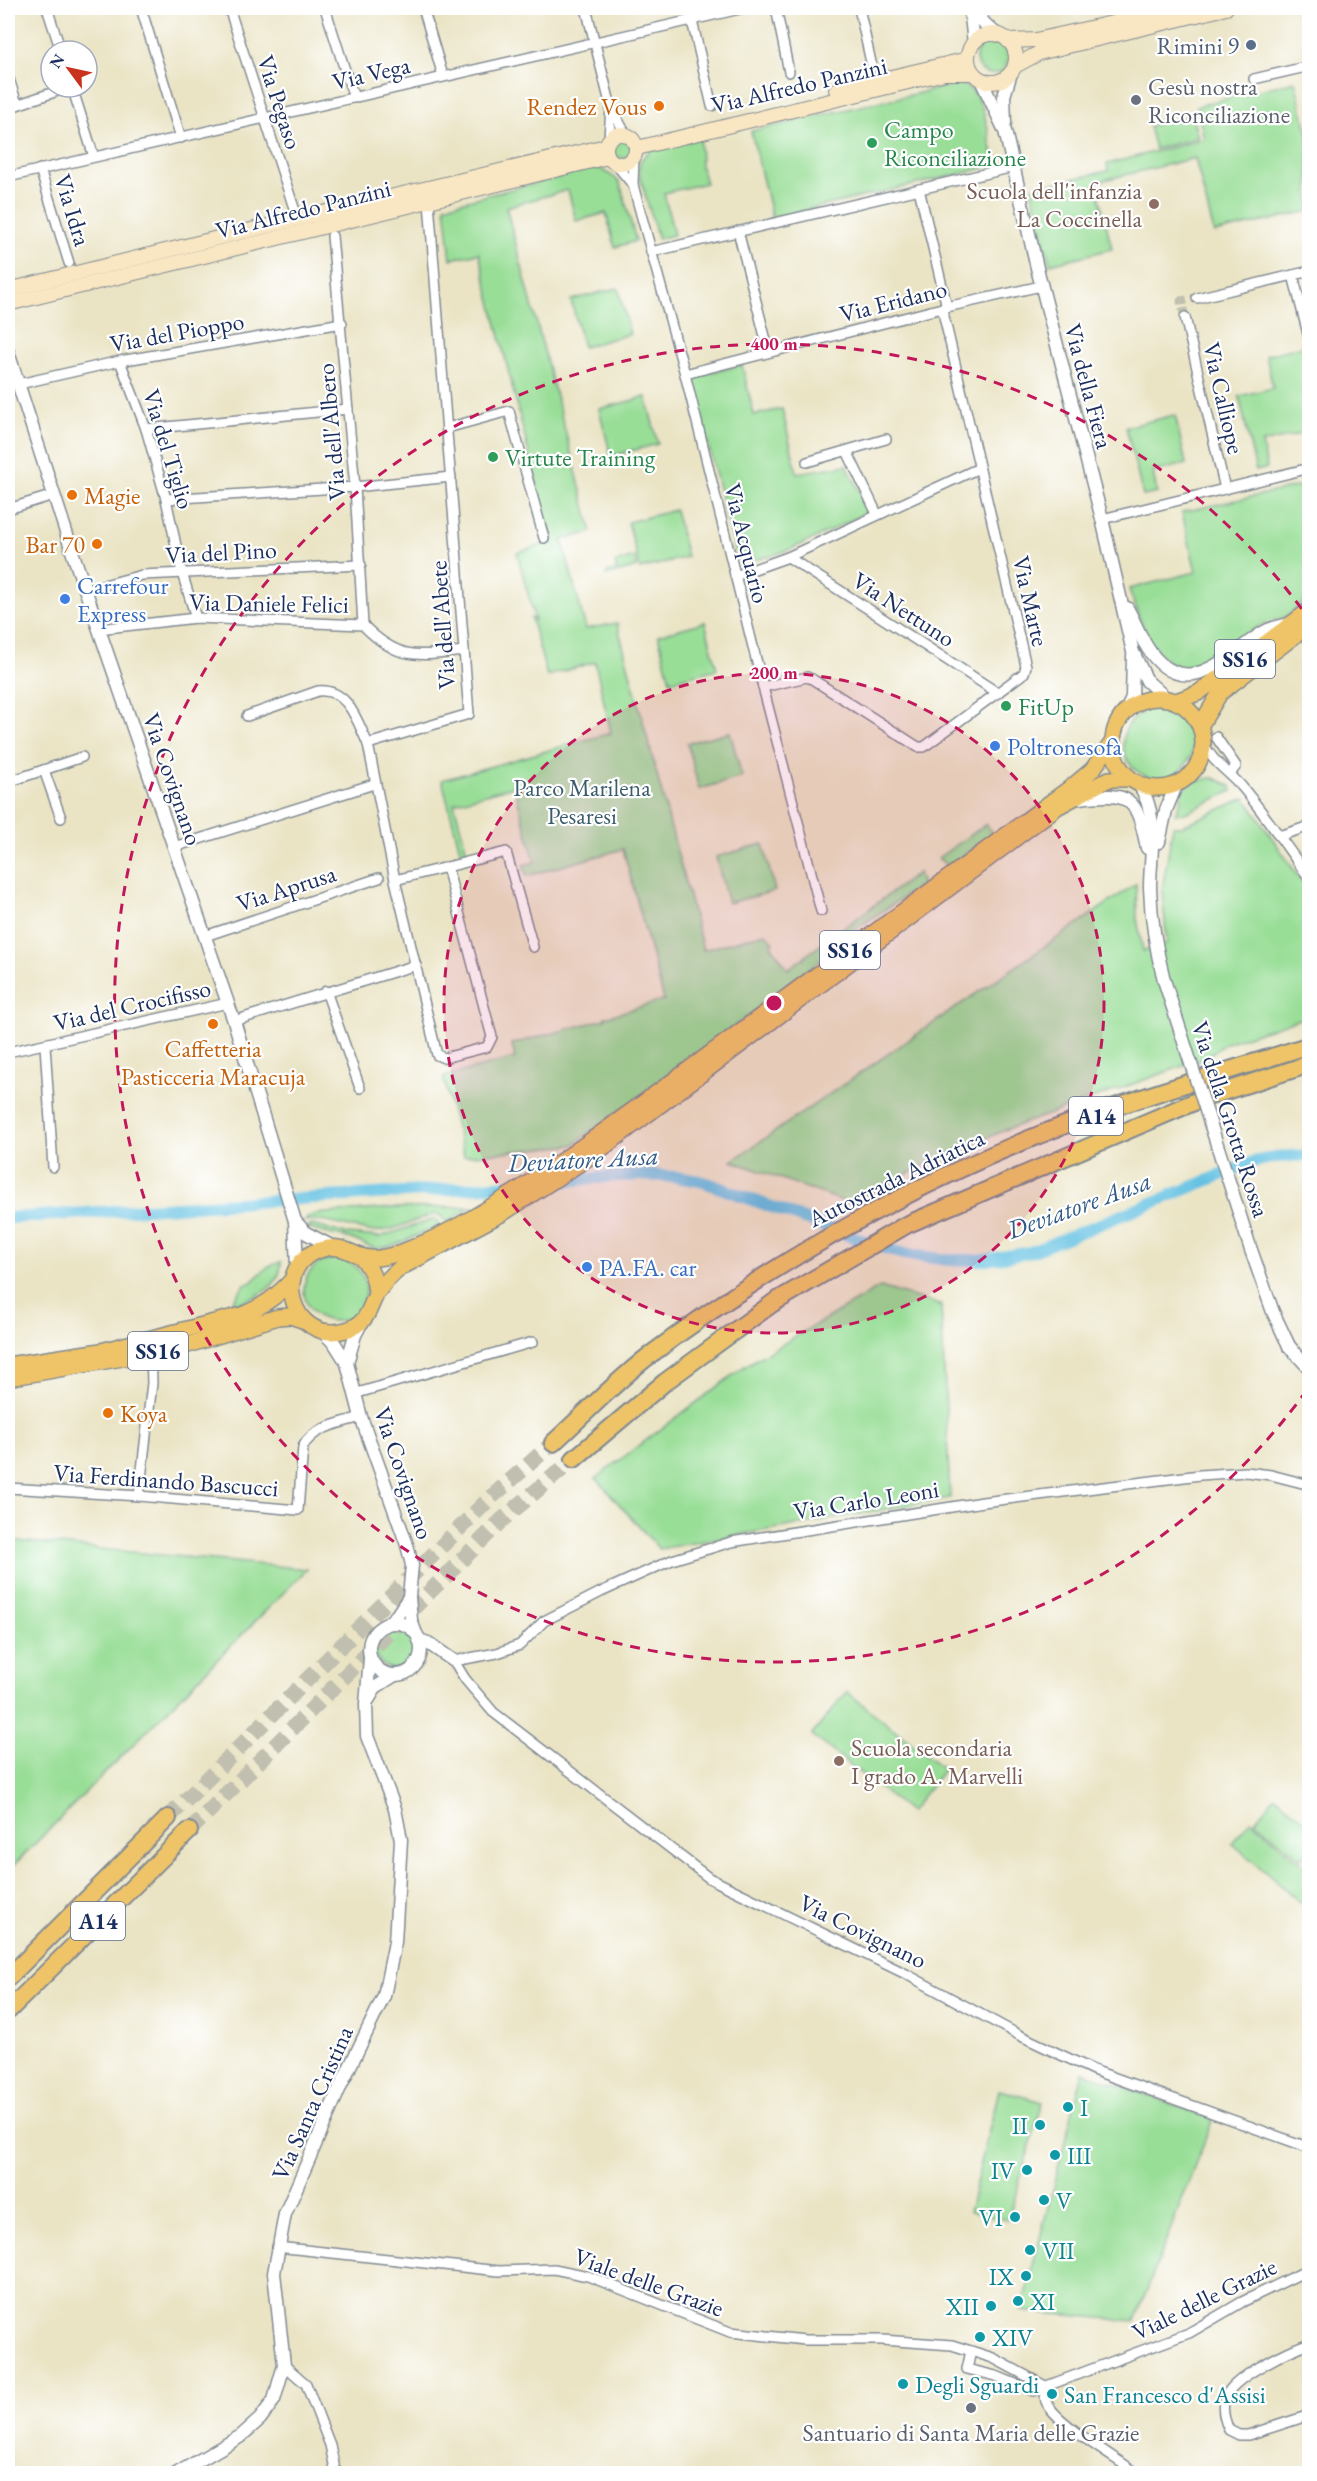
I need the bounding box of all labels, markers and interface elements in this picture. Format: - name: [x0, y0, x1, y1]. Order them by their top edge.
- place label: Rimini 9: [1157, 30, 1239, 61]
- marker: Rimini 9: [1244, 38, 1258, 52]
- north arrow: [39, 39, 99, 99]
- street label: Via Vega: [329, 49, 413, 97]
- text: N: [45, 50, 69, 72]
- street label: Via Alfredo Panzini: [708, 50, 890, 120]
- street label: Via Pegaso: [250, 51, 310, 153]
- place label: Gesù nostra Riconciliazione: [1148, 71, 1290, 130]
- place label: Rendez Vous: [526, 91, 647, 122]
- marker: Gesù nostra Riconciliazione: [1129, 93, 1143, 107]
- marker: Rendez Vous: [652, 99, 666, 113]
- place label: Campo Riconciliazione: [884, 114, 1026, 173]
- marker: Campo Riconciliazione: [865, 136, 879, 150]
- street label: Via Idra: [47, 170, 99, 250]
- street label: Via Alfredo Panzini: [212, 172, 394, 246]
- place label: Scuola dell'infanzia La Coccinella: [967, 175, 1142, 234]
- marker: Scuola dell'infanzia La Coccinella: [1147, 197, 1161, 211]
- street label: Via Eridano: [836, 273, 950, 329]
- street label: Via del Pioppo: [107, 305, 247, 359]
- street label: Via della Fiera: [1057, 320, 1121, 452]
- text: 400 m: [750, 332, 798, 355]
- street label: Via Calliope: [1196, 339, 1252, 457]
- street label: Via dell'Albero: [310, 362, 352, 502]
- street label: Via del Tiglio: [136, 385, 202, 513]
- place label: Virtute Training: [505, 442, 656, 473]
- marker: Virtute Training: [486, 450, 500, 464]
- place label: Magie: [84, 480, 140, 511]
- street label: Via Acquario: [717, 480, 777, 606]
- marker: Magie: [65, 488, 79, 502]
- place label: Bar 70: [25, 529, 85, 560]
- street label: Via del Pino: [164, 534, 278, 570]
- marker: Bar 70: [90, 537, 104, 551]
- street label: Via Marte: [1006, 553, 1056, 649]
- street label: Via dell'Abete: [422, 560, 462, 690]
- street label: Via Nettuno: [847, 564, 961, 654]
- place label: Carrefour Express: [77, 570, 169, 629]
- street label: Via Daniele Felici: [189, 586, 349, 620]
- marker: Carrefour Express: [58, 592, 72, 606]
- road number: SS16: [1215, 640, 1275, 678]
- text: 200 m: [750, 661, 798, 684]
- place label: FitUp: [1018, 691, 1074, 722]
- marker: FitUp: [999, 699, 1013, 713]
- street label: Via Covignano: [136, 709, 210, 849]
- place label: Poltronesofà: [1007, 731, 1122, 762]
- marker: Poltronesofà: [988, 739, 1002, 753]
- park label: Parco Marilena Pesaresi: [513, 772, 651, 831]
- street label: Via Aprusa: [232, 857, 340, 919]
- road number: SS16: [820, 931, 880, 969]
- street label: Via del Crocifisso: [50, 972, 214, 1038]
- centre of rings: [764, 993, 784, 1013]
- marker: Caffetteria Pasticceria Maracuja: [206, 1017, 220, 1031]
- street label: Via della Grotta Rossa: [1185, 1017, 1277, 1221]
- place label: Caffetteria Pasticceria Maracuja: [121, 1033, 306, 1092]
- road number: A14: [1069, 1097, 1123, 1135]
- street label: Autostrada Adriatica: [802, 1122, 990, 1235]
- water label: Deviatore Ausa: [506, 1138, 659, 1180]
- water label: Deviatore Ausa: [1001, 1163, 1156, 1247]
- place label: PA.FA. car: [599, 1252, 697, 1283]
- marker: PA.FA. car: [580, 1260, 594, 1274]
- road number: SS16: [128, 1332, 188, 1370]
- place label: Koya: [120, 1398, 168, 1429]
- street label: Via Covignano: [367, 1403, 441, 1543]
- marker: Koya: [101, 1406, 115, 1420]
- street label: Via Ferdinando Bascucci: [52, 1457, 280, 1503]
- street label: Via Carlo Leoni: [791, 1473, 941, 1527]
- place label: Scuola secondaria I grado A. Marvelli: [851, 1732, 1023, 1791]
- marker: Scuola secondaria I grado A. Marvelli: [832, 1754, 846, 1768]
- street label: Via Covignano: [794, 1887, 932, 1975]
- road number: A14: [71, 1902, 125, 1940]
- street label: Via Santa Cristina: [264, 2021, 360, 2185]
- place label: I: [1080, 2092, 1088, 2123]
- marker: I: [1061, 2100, 1075, 2114]
- place label: II: [1012, 2110, 1028, 2141]
- marker: II: [1033, 2118, 1047, 2132]
- place label: III: [1067, 2140, 1091, 2171]
- marker: III: [1048, 2148, 1062, 2162]
- place label: IV: [991, 2155, 1016, 2186]
- marker: IV: [1020, 2163, 1034, 2177]
- place label: V: [1056, 2185, 1073, 2216]
- marker: V: [1037, 2193, 1051, 2207]
- place label: VI: [979, 2202, 1003, 2233]
- marker: VI: [1008, 2210, 1022, 2224]
- place label: VII: [1042, 2235, 1074, 2266]
- street label: Viale delle Grazie: [570, 2241, 728, 2323]
- marker: VII: [1023, 2243, 1037, 2257]
- street label: Viale delle Grazie: [1127, 2251, 1281, 2347]
- place label: IX: [989, 2261, 1014, 2292]
- marker: IX: [1019, 2269, 1033, 2283]
- place label: XI: [1029, 2286, 1055, 2317]
- place label: XII: [945, 2291, 979, 2322]
- marker: XI: [1011, 2294, 1025, 2308]
- marker: XII: [984, 2299, 998, 2313]
- place label: XIV: [991, 2322, 1034, 2353]
- marker: XIV: [973, 2330, 987, 2344]
- place label: Degli Sguardi: [915, 2369, 1039, 2400]
- marker: Degli Sguardi: [896, 2377, 910, 2391]
- place label: San Francesco d'Assisi: [1064, 2379, 1266, 2410]
- marker: San Francesco d'Assisi: [1045, 2387, 1059, 2401]
- marker: Santuario di Santa Maria delle Grazie: [964, 2401, 978, 2415]
- place label: Santuario di Santa Maria delle Grazie: [803, 2417, 1139, 2448]

